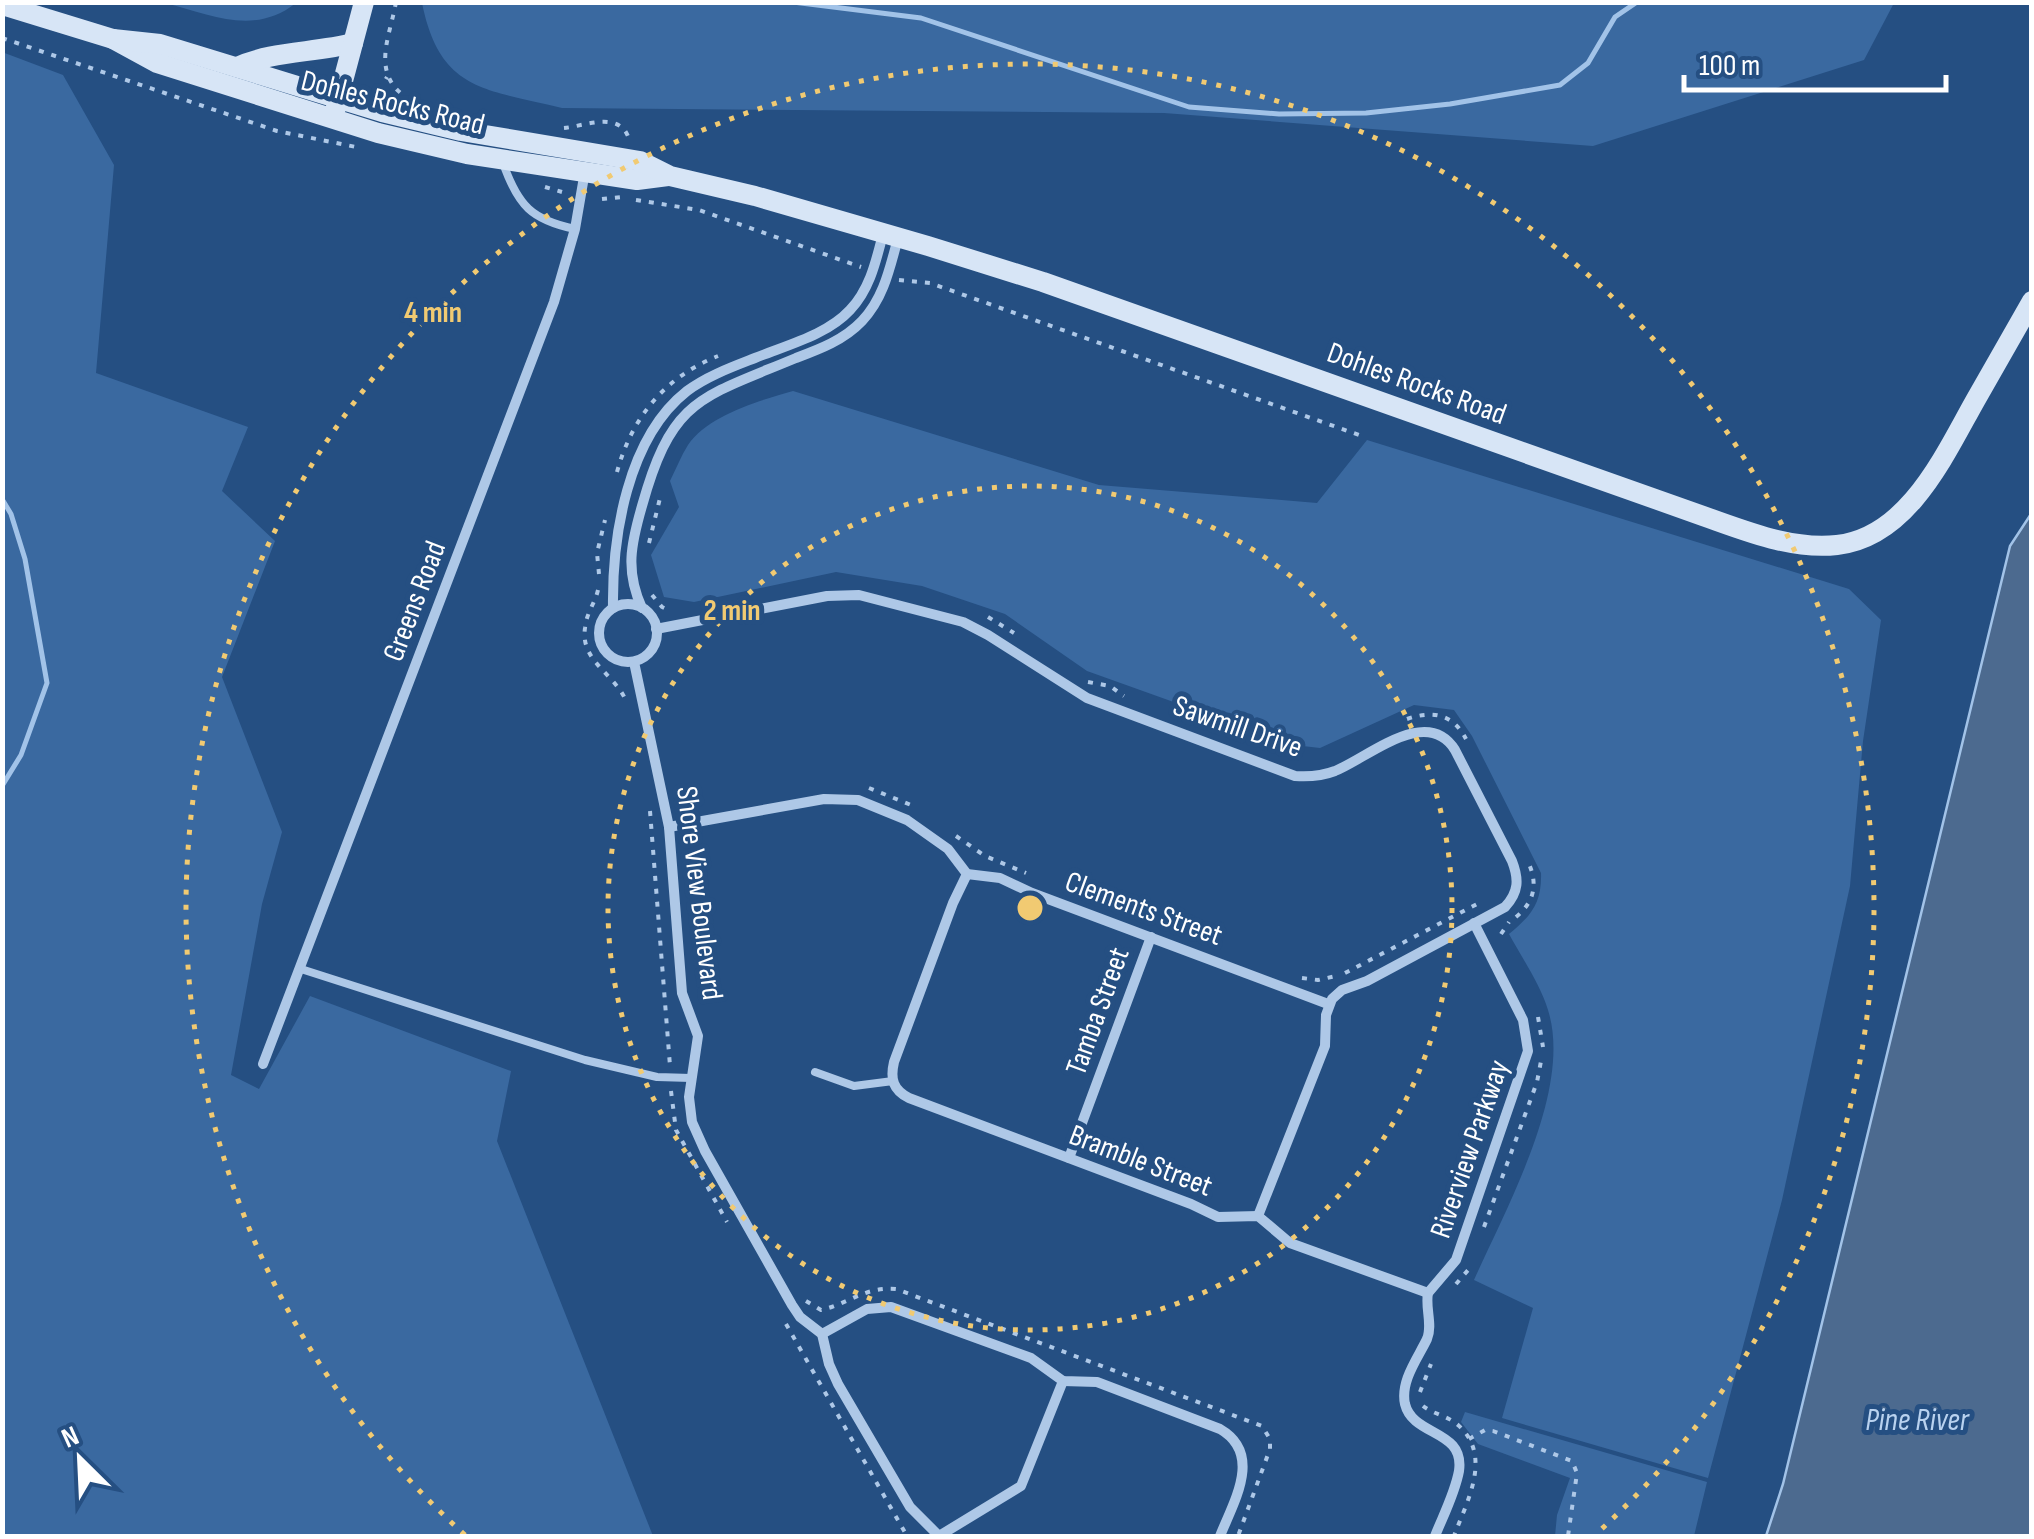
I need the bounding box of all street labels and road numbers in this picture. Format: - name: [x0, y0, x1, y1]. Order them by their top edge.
- street label: Dohles Rocks Road: [297, 63, 488, 143]
- street label: Dohles Rocks Road: [1322, 335, 1511, 433]
- street label: Greens Road: [376, 536, 454, 666]
- street label: Sawmill Drive: [1168, 688, 1307, 766]
- street label: Shore View Boulevard: [668, 784, 730, 1002]
- street label: Clements Street: [1060, 864, 1227, 954]
- street label: Tamba Street: [1058, 943, 1138, 1080]
- street label: Riverview Parkway: [1423, 1055, 1517, 1243]
- street label: Bramble Street: [1064, 1117, 1217, 1205]

